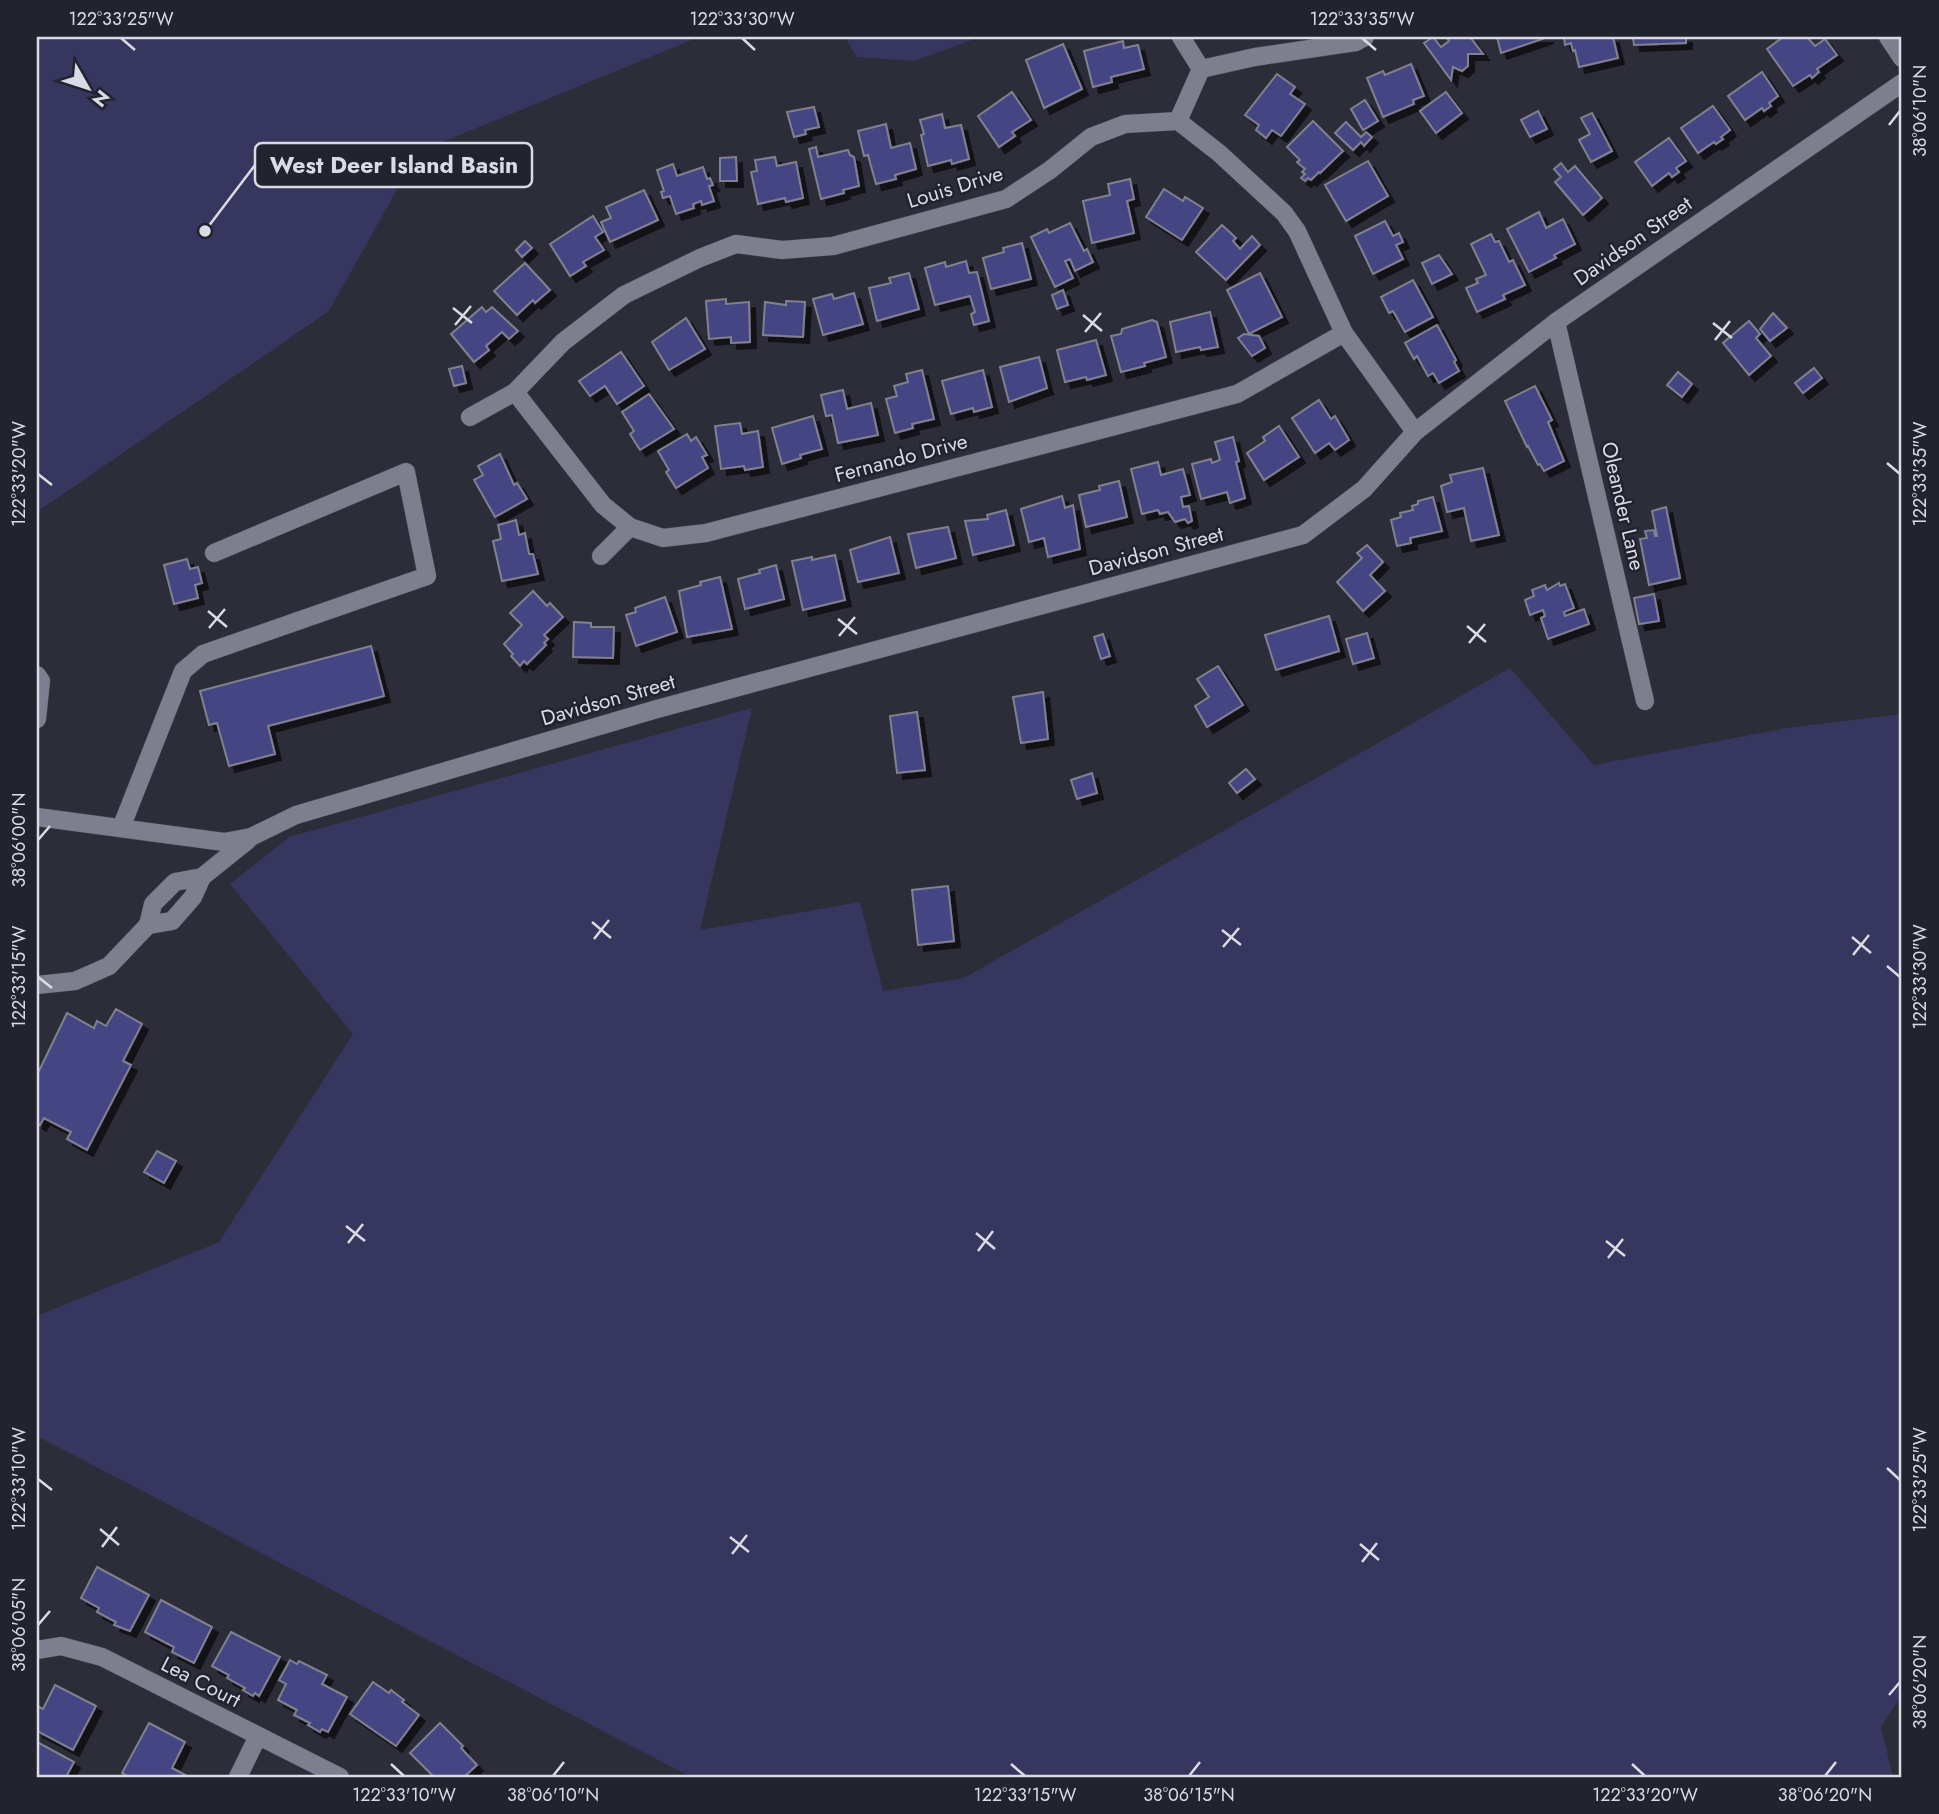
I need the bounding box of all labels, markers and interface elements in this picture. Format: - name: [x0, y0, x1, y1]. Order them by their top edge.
- text: 122°33'25"W: [69, 6, 174, 32]
- text: 122°33'30"W: [689, 6, 795, 32]
- text: 122°33'35"W: [1310, 6, 1414, 32]
- north arrow: [52, 52, 122, 122]
- text: 38°06'10"N: [1907, 65, 1933, 157]
- text: N: [86, 84, 116, 113]
- callout: West Deer Island Basin: [255, 143, 532, 187]
- text: West Deer Island Basin: [270, 148, 518, 182]
- street label: Louis Drive: [903, 158, 1007, 216]
- street label: Davidson Street: [1568, 189, 1698, 293]
- text: 122°33'20"W: [6, 421, 32, 527]
- text: 122°33'35"W: [1907, 422, 1933, 526]
- street label: Fernando Drive: [831, 426, 971, 490]
- street label: Oleander Lane: [1594, 439, 1652, 573]
- street label: Davidson Street: [1085, 519, 1227, 583]
- street label: Davidson Street: [537, 667, 679, 733]
- text: 38°06'00"N: [6, 793, 32, 887]
- text: 122°33'30"W: [1907, 924, 1933, 1030]
- text: 122°33'15"W: [6, 925, 32, 1028]
- text: 122°33'10"W: [6, 1427, 32, 1531]
- text: 122°33'25"W: [1907, 1427, 1933, 1532]
- text: 38°06'05"N: [6, 1578, 32, 1672]
- text: 38°06'20"N: [1907, 1635, 1933, 1729]
- street label: Lea Court: [156, 1649, 246, 1715]
- text: 122°33'10"W: [352, 1782, 456, 1808]
- text: 38°06'10"N: [507, 1782, 599, 1808]
- text: 122°33'15"W: [974, 1782, 1077, 1808]
- text: 38°06'15"N: [1143, 1782, 1235, 1808]
- text: 122°33'20"W: [1592, 1782, 1698, 1808]
- text: 38°06'20"N: [1778, 1782, 1872, 1808]

